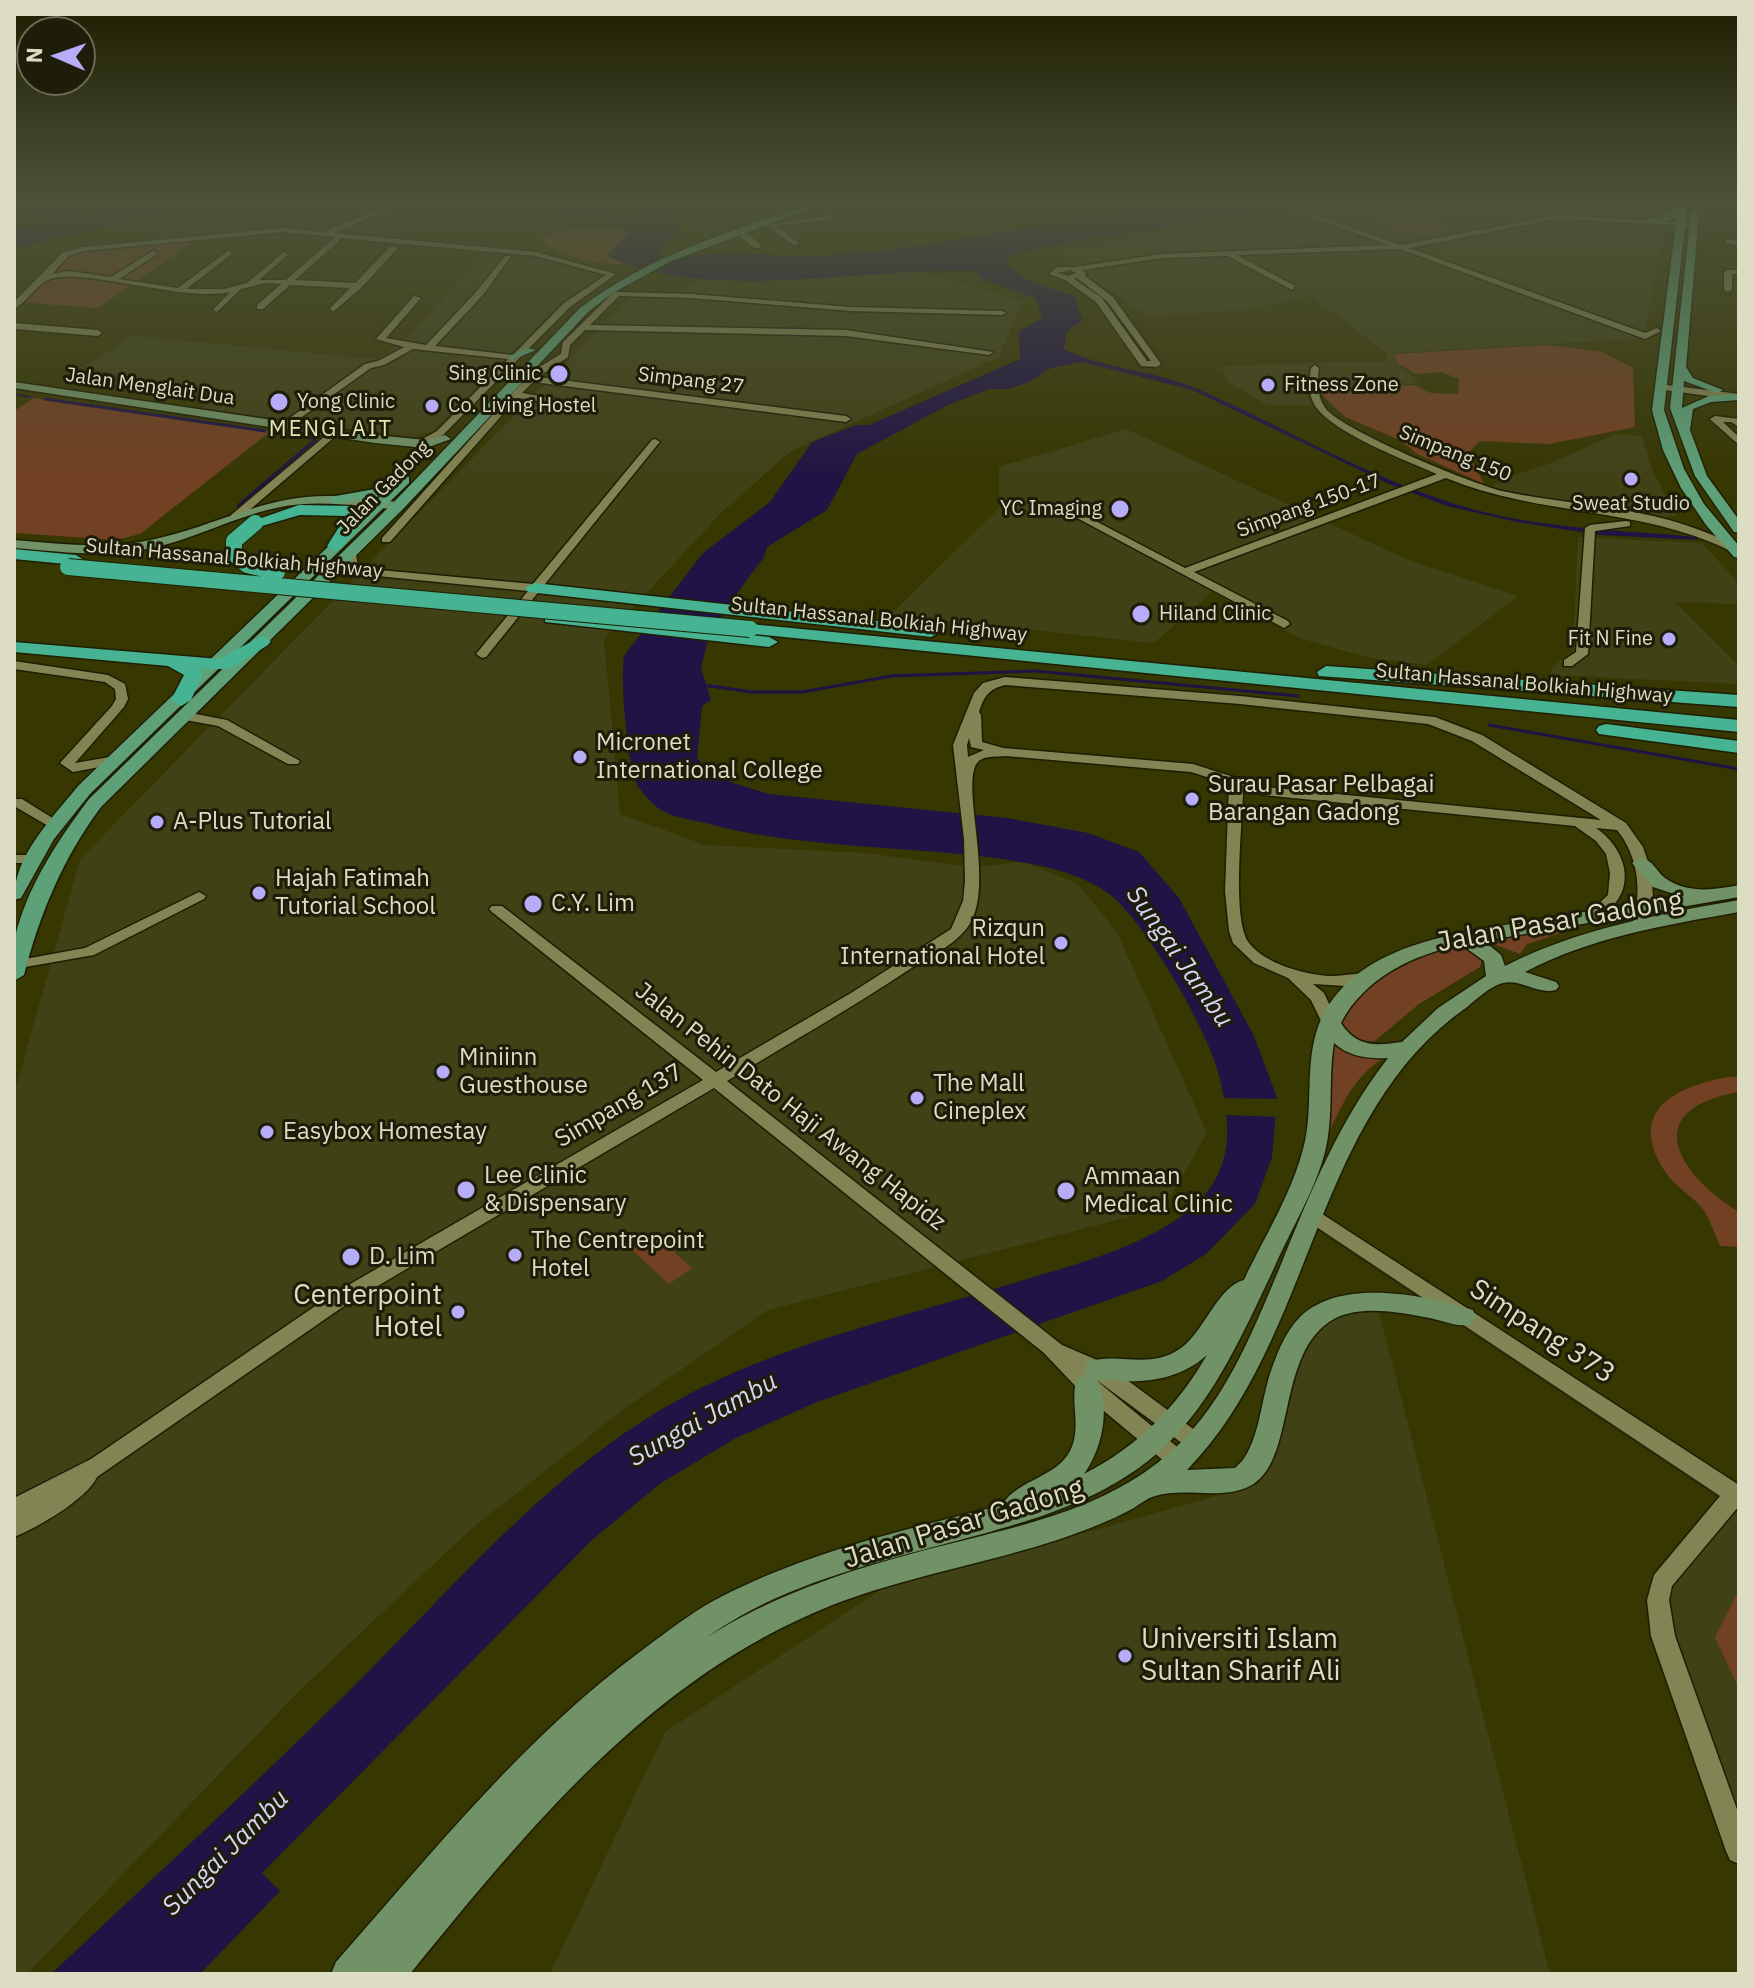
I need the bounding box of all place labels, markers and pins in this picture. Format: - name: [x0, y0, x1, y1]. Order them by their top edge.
- place label: Sing Clinic: [448, 362, 541, 386]
- marker: Sing Clinic: [548, 363, 570, 385]
- place label: Fitness Zone: [1284, 373, 1399, 397]
- marker: Fitness Zone: [1259, 376, 1277, 394]
- place label: Yong Clinic: [297, 390, 395, 414]
- marker: Yong Clinic: [268, 391, 290, 413]
- place label: Co. Living Hostel: [448, 394, 596, 418]
- marker: Co. Living Hostel: [423, 397, 441, 415]
- marker: Sweat Studio: [1622, 470, 1640, 488]
- place label: Sweat Studio: [1572, 492, 1690, 516]
- place label: YC Imaging: [1000, 497, 1102, 521]
- marker: YC Imaging: [1109, 498, 1131, 520]
- place label: Hiland Clinic: [1159, 602, 1271, 626]
- marker: Hiland Clinic: [1130, 603, 1152, 625]
- place label: Fit N Fine: [1568, 627, 1653, 651]
- marker: Fit N Fine: [1660, 630, 1678, 648]
- place label: Micronet International College: [596, 729, 823, 785]
- marker: Micronet International College: [571, 748, 589, 766]
- place label: Surau Pasar Pelbagai Barangan Gadong: [1208, 771, 1434, 827]
- marker: Surau Pasar Pelbagai Barangan Gadong: [1183, 790, 1201, 808]
- place label: A-Plus Tutorial: [173, 808, 332, 836]
- marker: A-Plus Tutorial: [148, 813, 166, 831]
- place label: Hajah Fatimah Tutorial School: [275, 865, 436, 921]
- marker: Hajah Fatimah Tutorial School: [250, 884, 268, 902]
- place label: C.Y. Lim: [551, 890, 635, 918]
- marker: C.Y. Lim: [522, 893, 544, 915]
- place label: Rizqun International Hotel: [840, 915, 1045, 971]
- marker: Rizqun International Hotel: [1052, 934, 1070, 952]
- place label: Miniinn Guesthouse: [459, 1044, 588, 1100]
- marker: Miniinn Guesthouse: [434, 1063, 452, 1081]
- place label: The Mall Cineplex: [933, 1070, 1026, 1126]
- marker: The Mall Cineplex: [908, 1089, 926, 1107]
- place label: Easybox Homestay: [283, 1118, 487, 1146]
- marker: Easybox Homestay: [258, 1123, 276, 1141]
- place label: Lee Clinic & Dispensary: [484, 1162, 626, 1218]
- place label: Ammaan Medical Clinic: [1084, 1163, 1233, 1219]
- marker: Lee Clinic & Dispensary: [455, 1179, 477, 1201]
- marker: Ammaan Medical Clinic: [1055, 1180, 1077, 1202]
- place label: The Centrepoint Hotel: [531, 1227, 705, 1283]
- place label: D. Lim: [369, 1243, 436, 1271]
- marker: D. Lim: [340, 1246, 362, 1268]
- marker: The Centrepoint Hotel: [506, 1246, 524, 1264]
- place label: Centerpoint Hotel: [293, 1279, 442, 1345]
- marker: Centerpoint Hotel: [449, 1303, 467, 1321]
- place label: Universiti Islam Sultan Sharif Ali: [1141, 1623, 1341, 1689]
- marker: Universiti Islam Sultan Sharif Ali: [1116, 1647, 1134, 1665]

